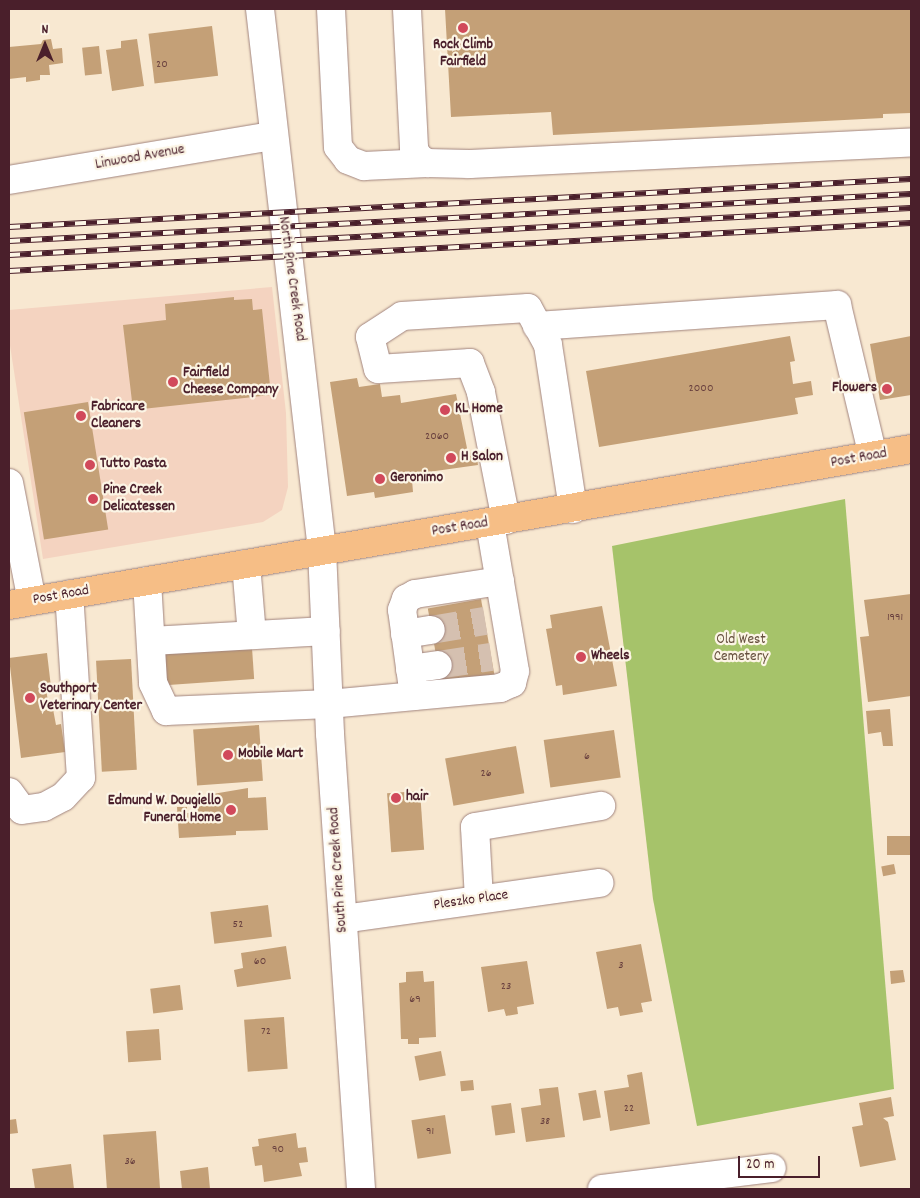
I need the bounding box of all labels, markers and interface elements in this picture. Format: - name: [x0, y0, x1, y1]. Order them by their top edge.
- north arrow: [20, 20, 70, 70]
- text: N: [42, 20, 48, 40]
- marker: Rock Climb Fairfield: [457, 22, 469, 34]
- place label: Rock Climb Fairfield: [433, 36, 493, 71]
- house number: 20: [156, 58, 168, 72]
- street label: Linwood Avenue: [94, 141, 186, 175]
- street label: North Pine Creek Road: [273, 215, 309, 343]
- place label: Fairfield Cheese Company: [183, 364, 278, 399]
- marker: Fairfield Cheese Company: [167, 376, 179, 388]
- place label: Flowers: [832, 380, 877, 398]
- house number: 2000: [689, 382, 713, 396]
- marker: Flowers: [881, 383, 893, 395]
- place label: Fabricare Cleaners: [91, 398, 145, 433]
- place label: KL Home: [455, 401, 503, 419]
- marker: KL Home: [439, 404, 451, 416]
- marker: Fabricare Cleaners: [75, 410, 87, 422]
- house number: 2060: [425, 430, 449, 444]
- street label: Post Road: [829, 445, 889, 473]
- place label: H Salon: [461, 449, 503, 467]
- marker: H Salon: [445, 452, 457, 464]
- place label: Tutto Pasta: [100, 456, 166, 474]
- marker: Tutto Pasta: [84, 459, 96, 471]
- place label: Geronimo: [390, 470, 443, 488]
- marker: Geronimo: [374, 473, 386, 485]
- place label: Pine Creek Delicatessen: [103, 481, 175, 516]
- marker: Pine Creek Delicatessen: [87, 493, 99, 505]
- street label: Post Road: [431, 515, 489, 541]
- street label: Post Road: [31, 582, 91, 610]
- house number: 1991: [887, 611, 903, 625]
- park label: Old West Cemetery: [714, 631, 768, 666]
- place label: Wheels: [591, 648, 630, 666]
- marker: Wheels: [575, 651, 587, 663]
- place label: Southport Veterinary Center: [40, 680, 142, 715]
- marker: Southport Veterinary Center: [24, 692, 36, 704]
- place label: Mobile Mart: [238, 746, 303, 764]
- marker: Mobile Mart: [222, 749, 234, 761]
- house number: 6: [584, 750, 590, 764]
- house number: 26: [480, 767, 492, 781]
- place label: hair: [406, 789, 428, 807]
- place label: Edmund W. Dougiello Funeral Home: [108, 792, 221, 827]
- marker: hair: [390, 792, 402, 804]
- marker: Edmund W. Dougiello Funeral Home: [225, 804, 237, 816]
- street label: South Pine Creek Road: [326, 807, 352, 933]
- street label: Pleszko Place: [432, 887, 510, 915]
- house number: 52: [233, 918, 243, 932]
- house number: 60: [254, 955, 266, 969]
- house number: 3: [618, 959, 624, 973]
- house number: 23: [501, 980, 511, 994]
- house number: 69: [409, 993, 421, 1007]
- house number: 72: [261, 1025, 271, 1039]
- house number: 22: [624, 1102, 634, 1116]
- house number: 38: [540, 1115, 550, 1129]
- house number: 91: [426, 1125, 434, 1139]
- house number: 90: [272, 1143, 284, 1157]
- scale bar: [740, 1146, 822, 1178]
- text: 20 m: [746, 1154, 774, 1176]
- house number: 36: [124, 1155, 136, 1169]

